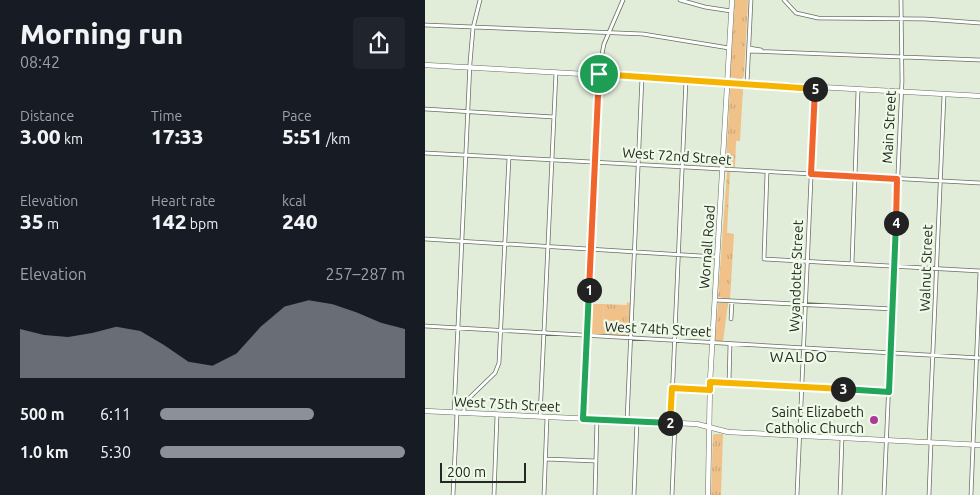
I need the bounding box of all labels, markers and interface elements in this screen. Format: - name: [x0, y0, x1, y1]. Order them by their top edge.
- button: share: [353, 17, 405, 69]
- text: Morning run: [20, 18, 183, 49]
- text: 08:42: [20, 53, 60, 71]
- pin: [578, 53, 620, 95]
- icon: arrive: [585, 60, 613, 88]
- pin: 5: [803, 76, 827, 102]
- text: 5: [812, 81, 819, 97]
- street label: Main Street: [879, 90, 899, 164]
- text: Distance: [20, 108, 74, 124]
- text: Time: [151, 108, 182, 124]
- text: Pace: [282, 108, 312, 124]
- text: 3.00: [20, 124, 61, 148]
- text: 17:33: [151, 124, 204, 148]
- text: 5:51: [282, 124, 323, 148]
- text: km: [61, 131, 83, 147]
- text: /km: [323, 131, 350, 147]
- street label: West 72nd Street: [622, 144, 733, 168]
- text: Elevation: [20, 193, 78, 209]
- text: Heart rate: [151, 193, 215, 209]
- text: kcal: [282, 193, 306, 209]
- street label: Wornall Road: [696, 204, 718, 290]
- text: 35: [20, 209, 44, 233]
- text: 142: [151, 209, 187, 233]
- text: 240: [282, 209, 318, 233]
- pin: 4: [883, 210, 909, 236]
- text: 4: [893, 215, 900, 231]
- text: m: [44, 216, 59, 232]
- text: bpm: [187, 216, 218, 232]
- street label: Wyandotte Street: [786, 219, 806, 332]
- street label: Walnut Street: [916, 224, 936, 312]
- text: Elevation: [20, 265, 87, 283]
- text: 257–287 m: [325, 265, 405, 283]
- pin: 1: [577, 278, 601, 302]
- text: 1: [586, 282, 593, 298]
- street label: West 74th Street: [604, 318, 712, 340]
- district label: WALDO: [770, 348, 828, 365]
- pin: 3: [831, 376, 855, 402]
- text: 3: [840, 381, 847, 397]
- street label: West 75th Street: [453, 393, 561, 415]
- place label: Saint Elizabeth Catholic Church: [765, 404, 864, 436]
- text: 500 m: [20, 405, 65, 423]
- text: 6:11: [100, 405, 131, 423]
- pin: 2: [657, 410, 683, 436]
- marker: Saint Elizabeth Catholic Church: [868, 414, 880, 426]
- text: 2: [667, 415, 674, 431]
- text: 1.0 km: [20, 443, 69, 461]
- text: 5:30: [100, 443, 131, 461]
- scale bar: [440, 460, 526, 483]
- text: 200 m: [447, 464, 486, 480]

